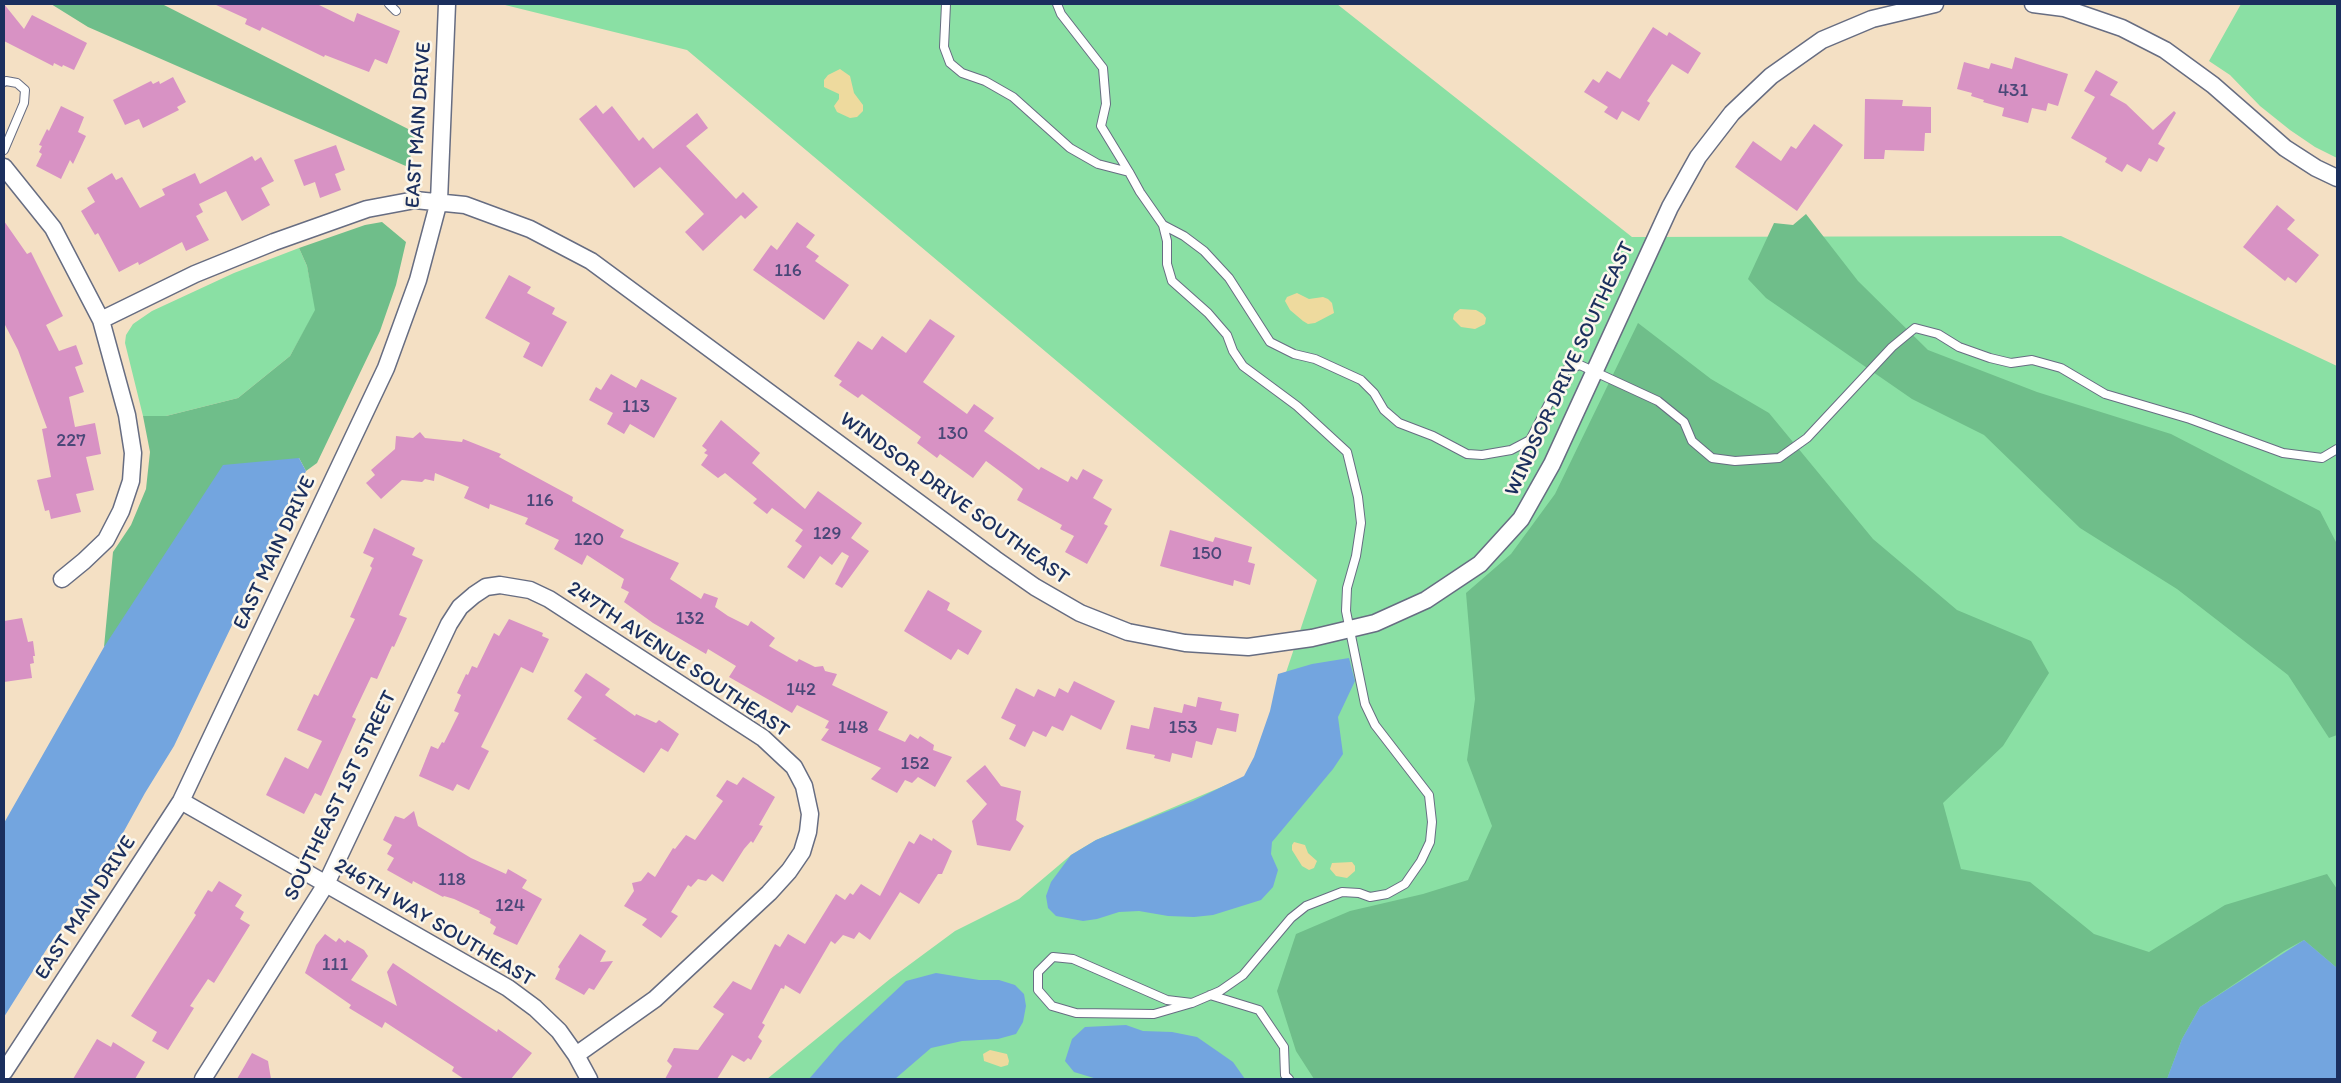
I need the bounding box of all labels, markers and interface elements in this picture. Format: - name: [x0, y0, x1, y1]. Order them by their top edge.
- street label: EAST MAIN DRIVE: [401, 41, 437, 209]
- house number: 431: [1998, 80, 2028, 102]
- street label: WINDSOR DRIVE SOUTHEAST: [1500, 238, 1640, 500]
- house number: 116: [774, 260, 802, 282]
- house number: 113: [622, 396, 650, 418]
- street label: WINDSOR DRIVE SOUTHEAST: [834, 407, 1074, 591]
- house number: 130: [938, 423, 968, 445]
- house number: 227: [56, 430, 86, 452]
- street label: EAST MAIN DRIVE: [228, 472, 322, 634]
- house number: 116: [526, 490, 554, 512]
- house number: 129: [813, 523, 841, 545]
- house number: 120: [574, 529, 604, 551]
- house number: 150: [1192, 543, 1222, 565]
- street label: 247TH AVENUE SOUTHEAST: [562, 576, 794, 744]
- house number: 132: [675, 608, 705, 630]
- house number: 142: [786, 679, 816, 701]
- street label: SOUTHEAST 1ST STREET: [279, 687, 403, 905]
- house number: 148: [838, 717, 868, 739]
- house number: 153: [1168, 717, 1198, 739]
- house number: 152: [901, 753, 929, 775]
- street label: EAST MAIN DRIVE: [30, 831, 142, 985]
- street label: 246TH WAY SOUTHEAST: [329, 853, 539, 993]
- house number: 118: [438, 869, 466, 891]
- house number: 124: [495, 895, 525, 917]
- house number: 111: [322, 954, 348, 976]

